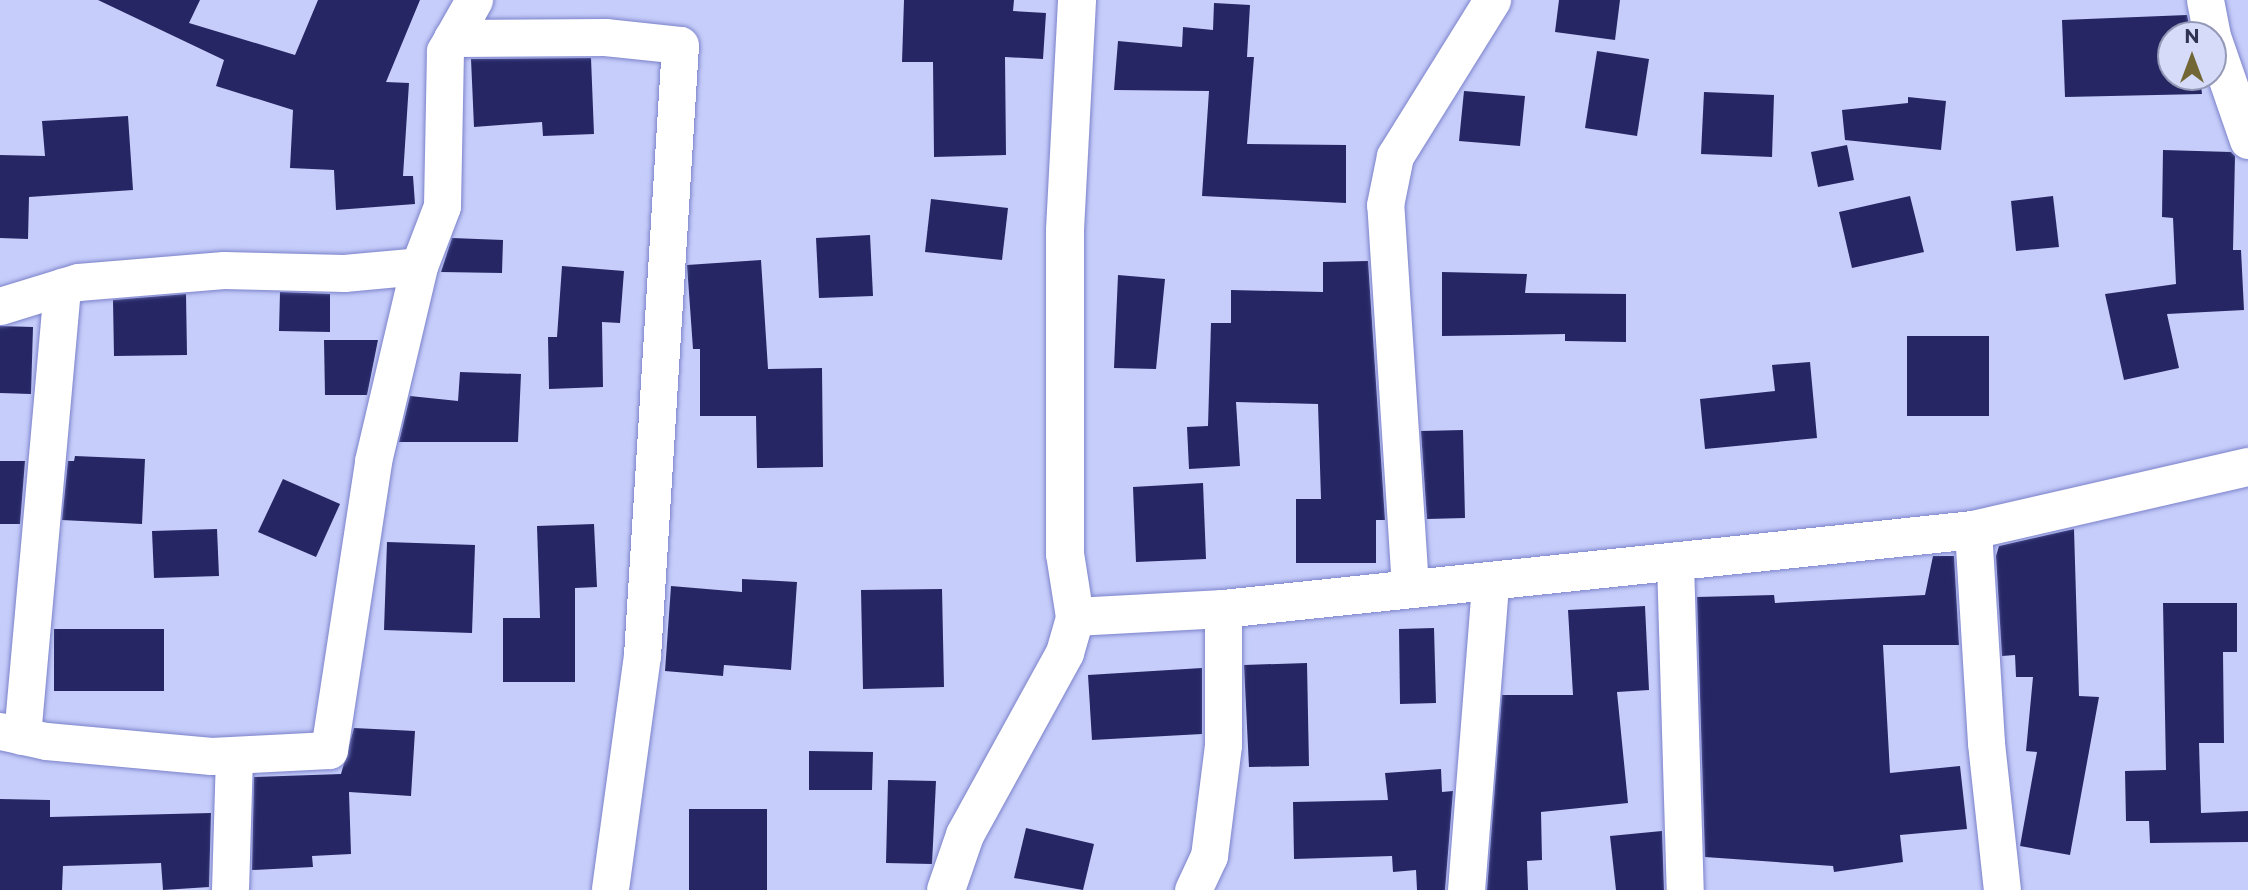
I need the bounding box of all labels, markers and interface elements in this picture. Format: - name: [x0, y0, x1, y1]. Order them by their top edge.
- north arrow: [2157, 21, 2227, 91]
- text: N: [2184, 25, 2200, 48]

